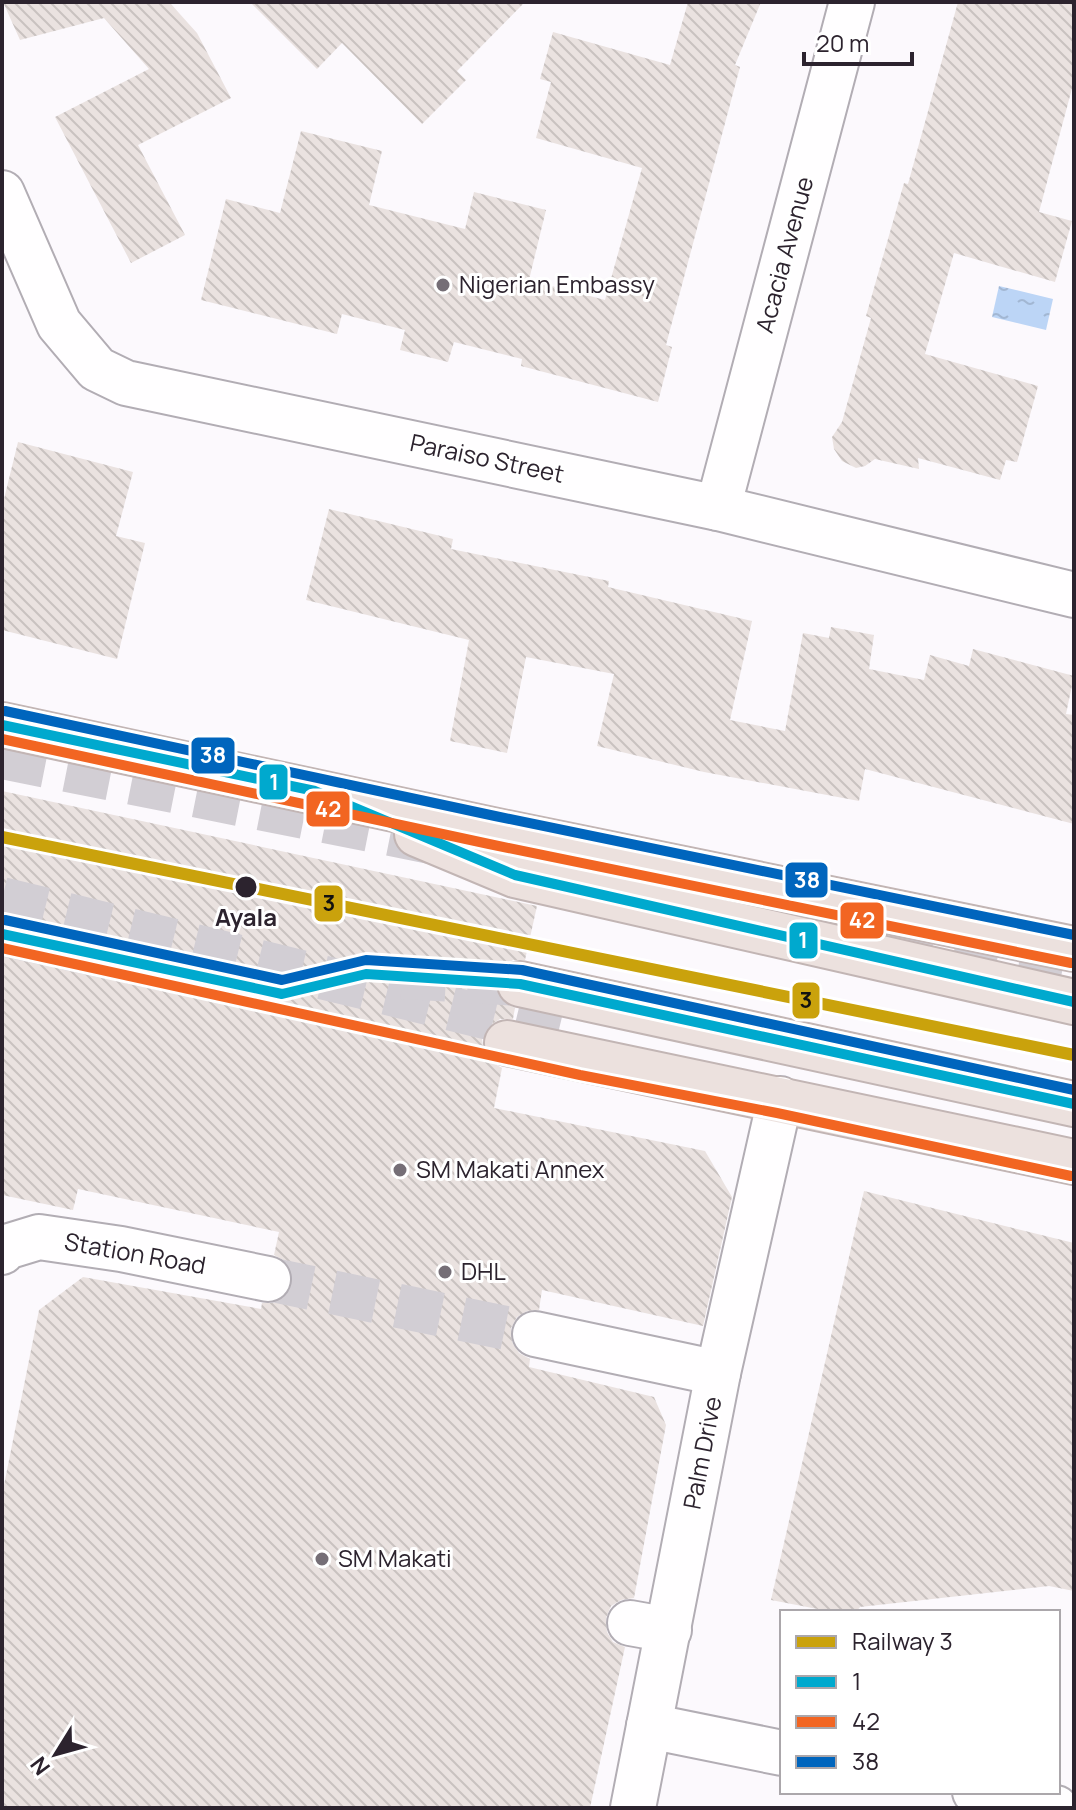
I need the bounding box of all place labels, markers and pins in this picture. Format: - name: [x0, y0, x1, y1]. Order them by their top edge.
- place label: Nigerian Embassy: [459, 267, 655, 300]
- marker: Nigerian Embassy: [434, 276, 452, 294]
- marker: Ayala: [233, 874, 259, 900]
- place label: Ayala: [215, 900, 277, 933]
- place label: SM Makati Annex: [416, 1152, 605, 1185]
- marker: SM Makati Annex: [391, 1161, 409, 1179]
- place label: DHL: [461, 1254, 506, 1287]
- marker: DHL: [436, 1263, 454, 1281]
- place label: SM Makati: [338, 1541, 452, 1574]
- marker: SM Makati: [313, 1550, 331, 1568]

